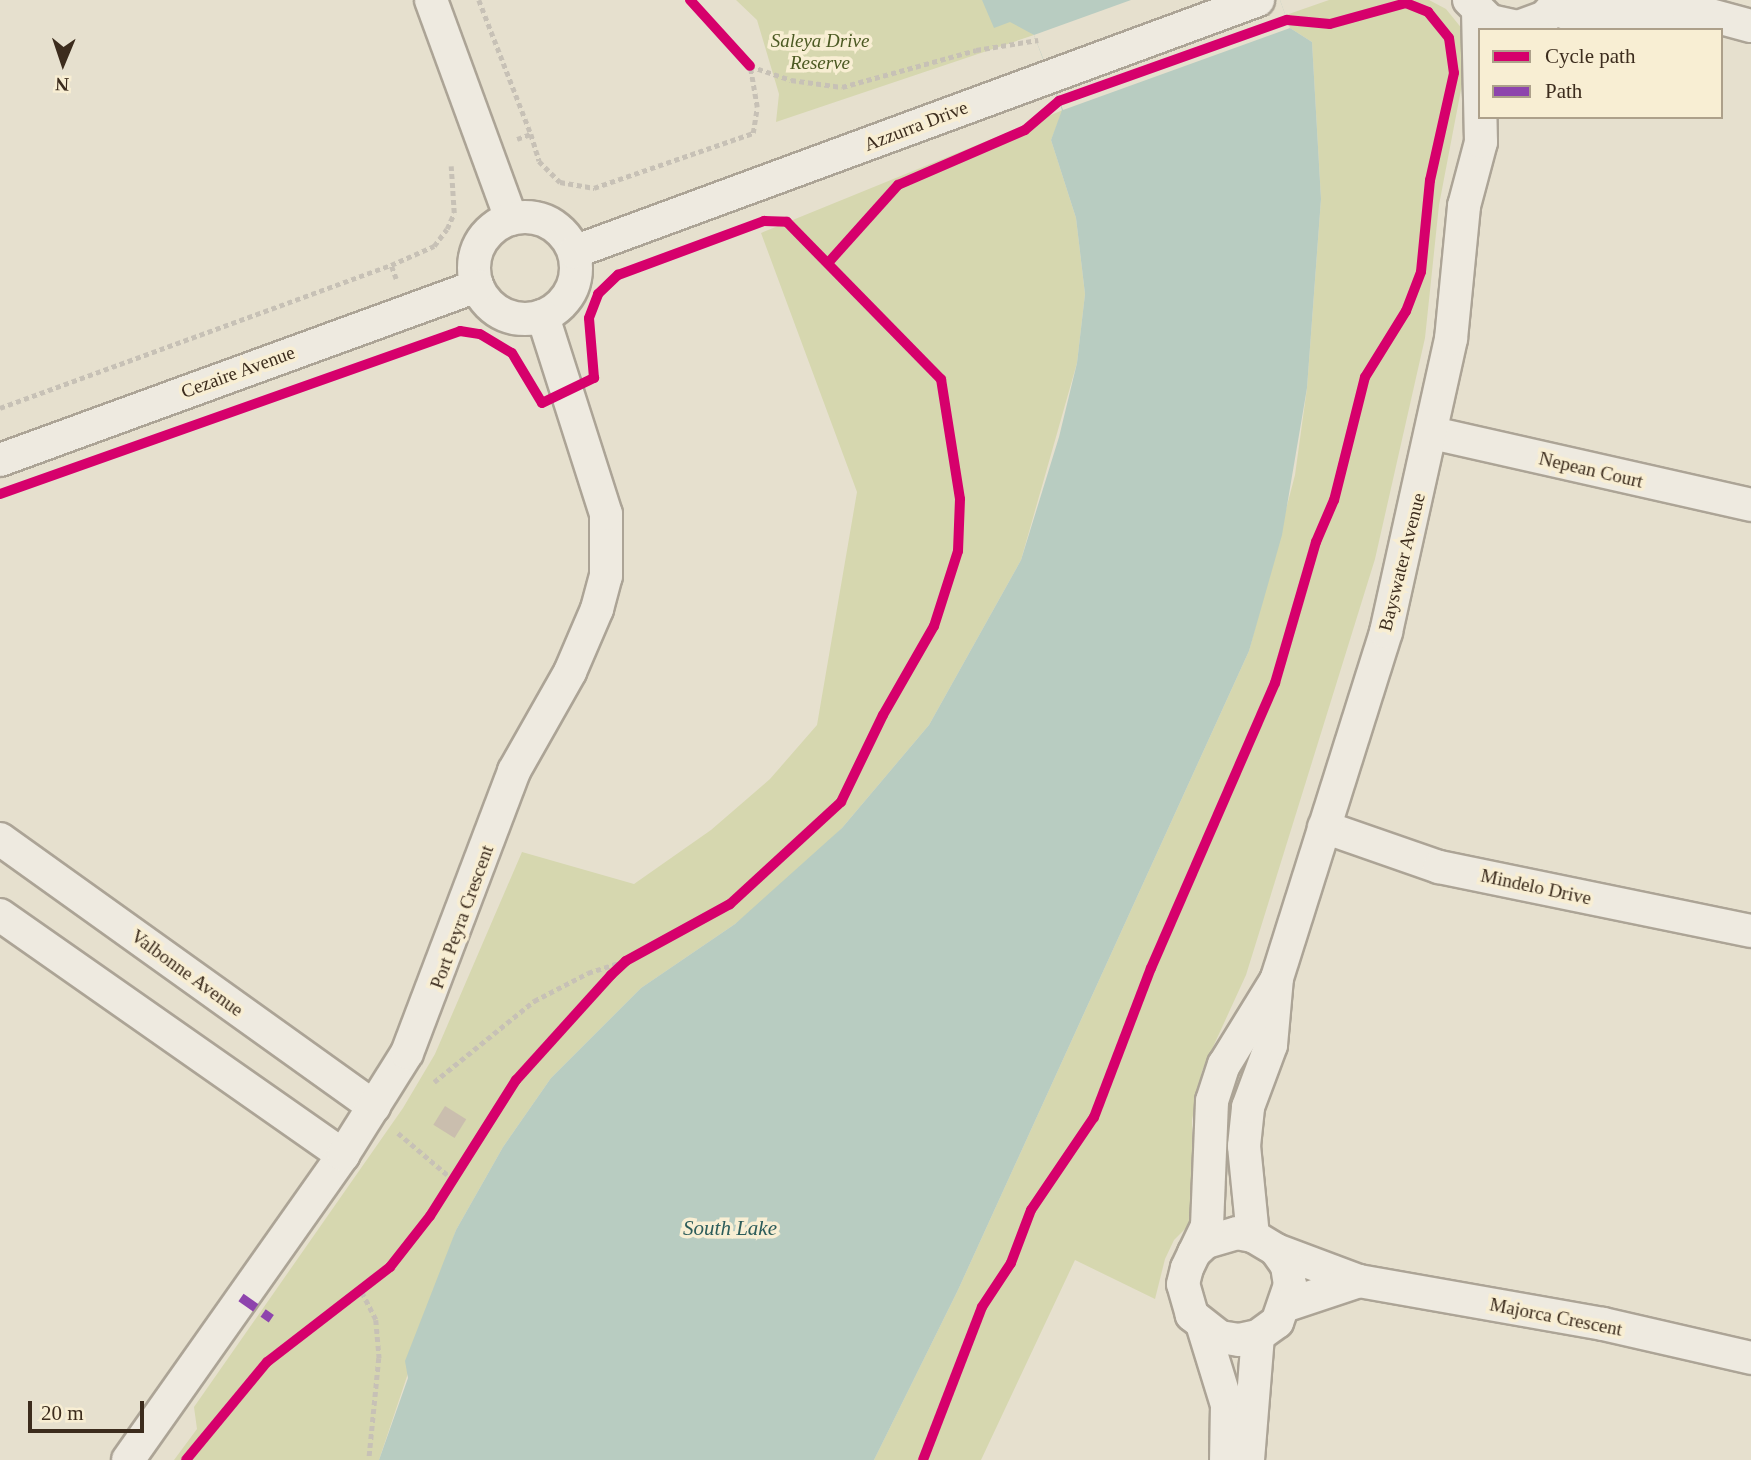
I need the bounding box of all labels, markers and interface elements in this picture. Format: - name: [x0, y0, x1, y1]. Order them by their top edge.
- north arrow: [28, 28, 98, 98]
- legend: [1478, 28, 1723, 119]
- park label: Saleya Drive Reserve: [771, 30, 869, 74]
- text: Cycle path: [1545, 44, 1635, 68]
- text: N: [55, 74, 69, 95]
- text: Path: [1545, 79, 1582, 103]
- street label: Azzurra Drive: [861, 96, 971, 156]
- street label: Cezaire Avenue: [178, 341, 298, 403]
- street label: Nepean Court: [1537, 447, 1645, 493]
- street label: Bayswater Avenue: [1374, 490, 1430, 634]
- street label: Port Peyra Crescent: [425, 842, 499, 992]
- street label: Mindelo Drive: [1479, 864, 1593, 910]
- street label: Valbonne Avenue: [126, 924, 248, 1022]
- water label: South Lake: [683, 1215, 777, 1241]
- street label: Majorca Crescent: [1488, 1293, 1624, 1341]
- scale bar: [32, 1386, 147, 1430]
- text: 20 m: [41, 1401, 84, 1425]

